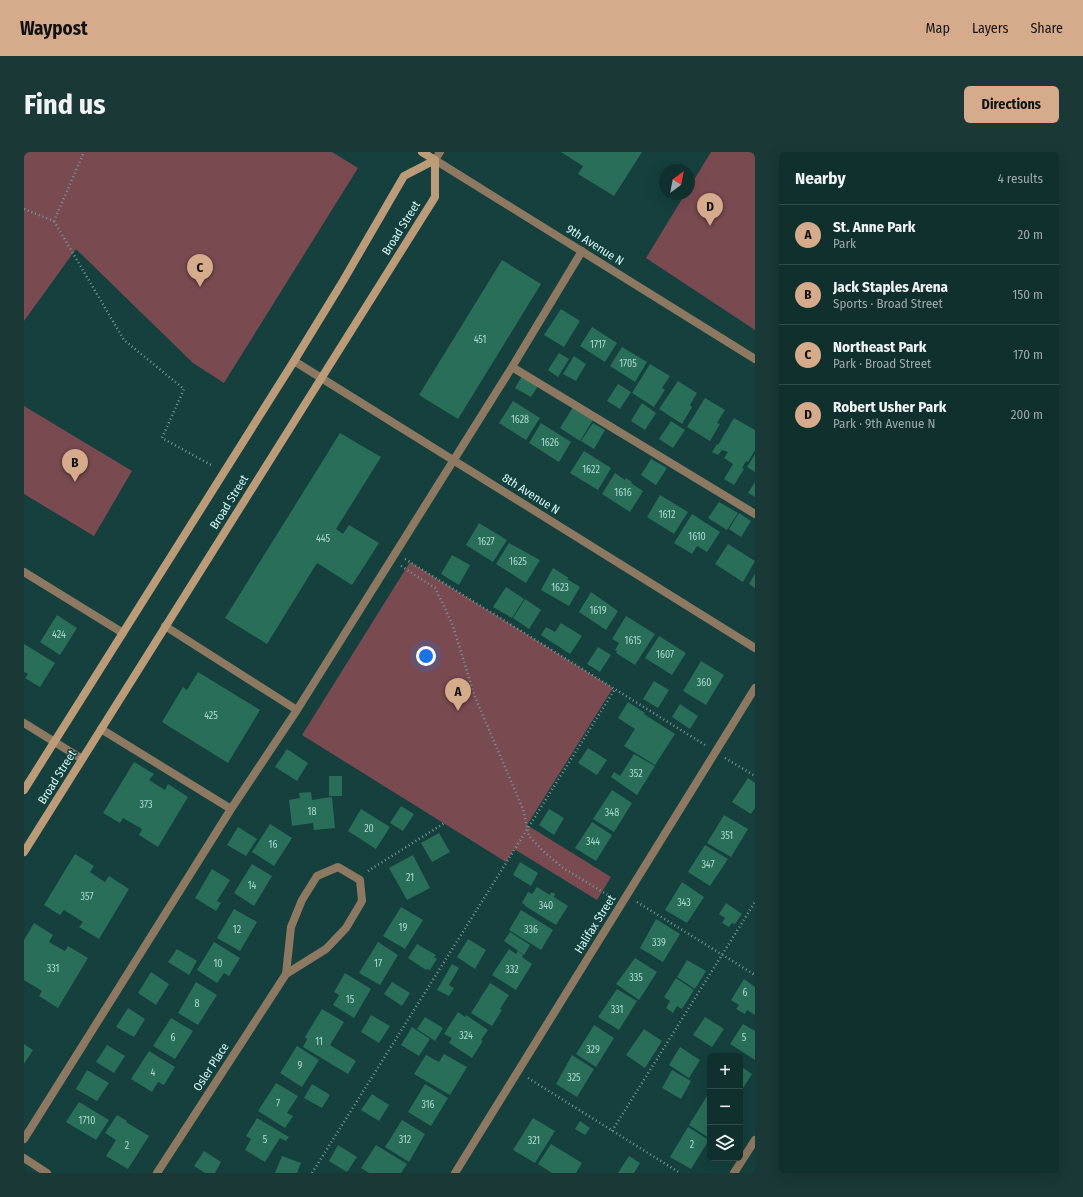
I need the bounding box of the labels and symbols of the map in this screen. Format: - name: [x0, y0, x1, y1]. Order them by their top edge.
- north arrow: [659, 164, 695, 200]
- pin: D: [697, 193, 723, 226]
- street label: Broad Street: [379, 198, 423, 258]
- street label: 9th Avenue N: [564, 222, 626, 268]
- pin: C: [187, 254, 213, 287]
- house number: 451: [474, 334, 486, 346]
- house number: 1717: [590, 339, 606, 351]
- house number: 1705: [619, 358, 637, 370]
- house number: 1628: [511, 414, 529, 426]
- house number: 1626: [541, 437, 559, 449]
- pin: B: [62, 449, 88, 482]
- house number: 1622: [582, 464, 600, 476]
- street label: 8th Avenue N: [500, 471, 562, 517]
- street label: Broad Street: [207, 472, 251, 532]
- house number: 1616: [614, 487, 632, 499]
- house number: 1612: [659, 509, 676, 521]
- house number: 1610: [688, 531, 706, 543]
- house number: 445: [316, 533, 330, 545]
- house number: 1627: [477, 536, 495, 548]
- house number: 1625: [509, 556, 527, 568]
- house number: 1623: [551, 582, 569, 594]
- house number: 1619: [589, 605, 607, 617]
- house number: 424: [52, 629, 66, 641]
- house number: 1615: [625, 635, 642, 647]
- your location: [416, 646, 436, 666]
- house number: 1607: [656, 649, 674, 661]
- house number: 360: [697, 677, 711, 689]
- pin: A: [445, 678, 471, 711]
- house number: 425: [204, 710, 218, 722]
- street label: Broad Street: [35, 747, 79, 807]
- house number: 352: [629, 768, 643, 780]
- house number: 373: [140, 799, 153, 811]
- house number: 18: [308, 806, 316, 818]
- house number: 348: [605, 807, 619, 819]
- house number: 20: [364, 823, 374, 835]
- house number: 351: [721, 830, 733, 842]
- house number: 344: [586, 836, 600, 848]
- house number: 16: [269, 839, 277, 851]
- house number: 347: [701, 859, 715, 871]
- house number: 21: [406, 872, 414, 884]
- house number: 14: [248, 880, 257, 892]
- house number: 357: [81, 891, 93, 903]
- street label: Halifax Street: [572, 892, 618, 956]
- house number: 343: [677, 897, 691, 909]
- house number: 340: [539, 900, 553, 912]
- house number: 19: [399, 922, 408, 934]
- house number: 12: [233, 924, 242, 936]
- house number: 336: [524, 924, 538, 936]
- house number: 339: [652, 937, 666, 949]
- house number: 10: [213, 958, 223, 970]
- house number: 17: [374, 958, 382, 970]
- house number: 331: [47, 963, 59, 975]
- house number: 332: [505, 964, 519, 976]
- house number: 335: [629, 972, 643, 984]
- house number: 6: [743, 987, 748, 999]
- house number: 15: [346, 994, 355, 1006]
- house number: 8: [195, 998, 200, 1010]
- house number: 331: [611, 1004, 623, 1016]
- house number: 324: [459, 1030, 473, 1042]
- house number: 6: [171, 1032, 176, 1044]
- house number: 5: [742, 1032, 747, 1044]
- house number: 11: [315, 1036, 323, 1048]
- street label: Osler Place: [190, 1040, 232, 1094]
- house number: 329: [586, 1044, 600, 1056]
- house number: 9: [298, 1060, 303, 1072]
- house number: 4: [151, 1067, 156, 1079]
- house number: 325: [567, 1072, 581, 1084]
- house number: 7: [276, 1098, 280, 1110]
- house number: 316: [421, 1099, 435, 1111]
- house number: 1710: [79, 1115, 95, 1127]
- house number: 5: [263, 1134, 268, 1146]
- house number: 312: [399, 1134, 412, 1146]
- house number: 321: [528, 1135, 540, 1147]
- house number: 2: [690, 1139, 695, 1151]
- house number: 2: [125, 1140, 130, 1152]

